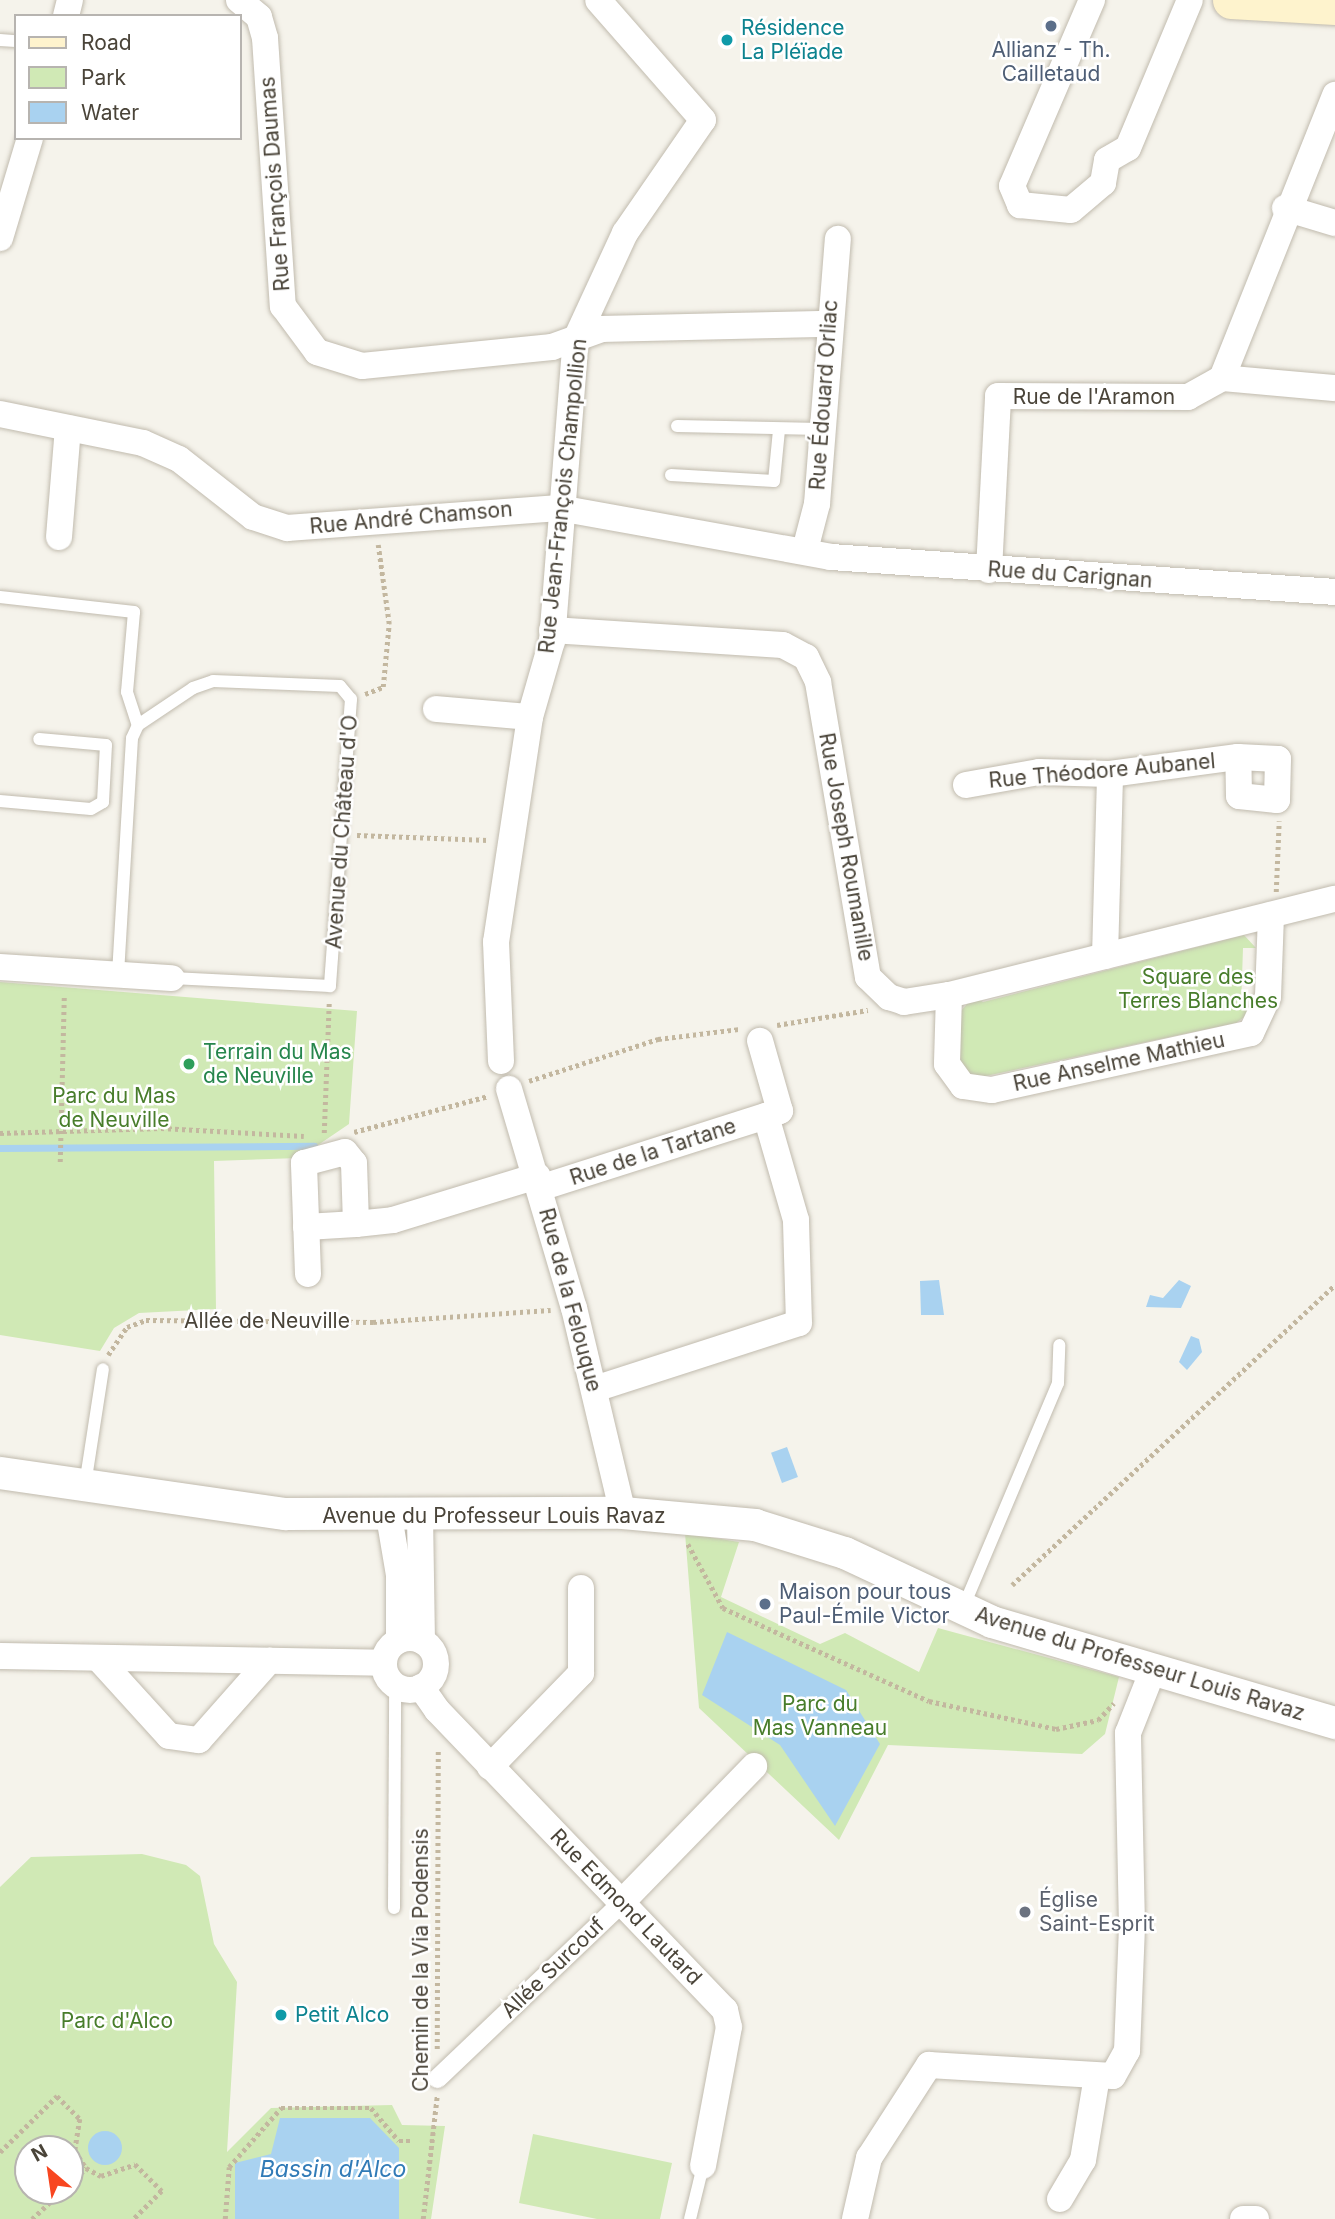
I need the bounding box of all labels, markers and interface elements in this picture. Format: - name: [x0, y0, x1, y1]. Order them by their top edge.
- legend: [14, 14, 242, 140]
- place label: Résidence La Pléïade: [741, 15, 844, 65]
- marker: Allianz - Th. Cailletaud: [1043, 18, 1059, 34]
- text: Road: [81, 30, 132, 55]
- marker: Résidence La Pléïade: [719, 32, 735, 48]
- place label: Allianz - Th. Cailletaud: [991, 37, 1111, 87]
- text: Park: [81, 65, 126, 90]
- street label: Rue François Daumas: [255, 76, 295, 292]
- text: Water: [81, 100, 139, 125]
- street label: Rue Édouard Orliac: [805, 299, 843, 491]
- street label: Rue Jean-François Champollion: [534, 337, 592, 655]
- street label: Rue de l'Aramon: [1013, 384, 1175, 410]
- street label: Rue André Chamson: [309, 497, 513, 539]
- street label: Rue du Carignan: [987, 557, 1153, 593]
- street label: Avenue du Château d'O: [321, 714, 363, 950]
- street label: Rue Joseph Roumanille: [813, 731, 879, 963]
- street label: Rue Théodore Aubanel: [988, 749, 1216, 793]
- park label: Square des Terres Blanches: [1118, 964, 1278, 1014]
- street label: Rue Anselme Mathieu: [1011, 1027, 1227, 1097]
- place label: Terrain du Mas de Neuville: [203, 1039, 352, 1089]
- marker: Terrain du Mas de Neuville: [181, 1056, 197, 1072]
- park label: Parc du Mas de Neuville: [52, 1083, 176, 1133]
- street label: Rue de la Tartane: [567, 1113, 739, 1191]
- street label: Rue de la Felouque: [533, 1205, 607, 1395]
- street label: Allée de Neuville: [184, 1308, 350, 1334]
- street label: Avenue du Professeur Louis Ravaz: [322, 1503, 666, 1529]
- place label: Maison pour tous Paul-Émile Victor: [779, 1579, 951, 1629]
- marker: Maison pour tous Paul-Émile Victor: [757, 1596, 773, 1612]
- street label: Avenue du Professeur Louis Ravaz: [972, 1602, 1308, 1726]
- park label: Parc du Mas Vanneau: [753, 1691, 887, 1741]
- street label: Rue Edmond Lautard: [545, 1824, 707, 1990]
- street label: Chemin de la Via Podensis: [408, 1828, 434, 2092]
- place label: Église Saint-Esprit: [1039, 1887, 1155, 1937]
- marker: Église Saint-Esprit: [1017, 1904, 1033, 1920]
- street label: Allée Surcouf: [496, 1913, 610, 2023]
- place label: Petit Alco: [295, 2002, 389, 2028]
- marker: Petit Alco: [273, 2007, 289, 2023]
- park label: Parc d'Alco: [61, 2008, 173, 2034]
- north arrow: [14, 2135, 84, 2205]
- text: N: [28, 2139, 51, 2167]
- water label: Bassin d'Alco: [260, 2155, 406, 2183]

